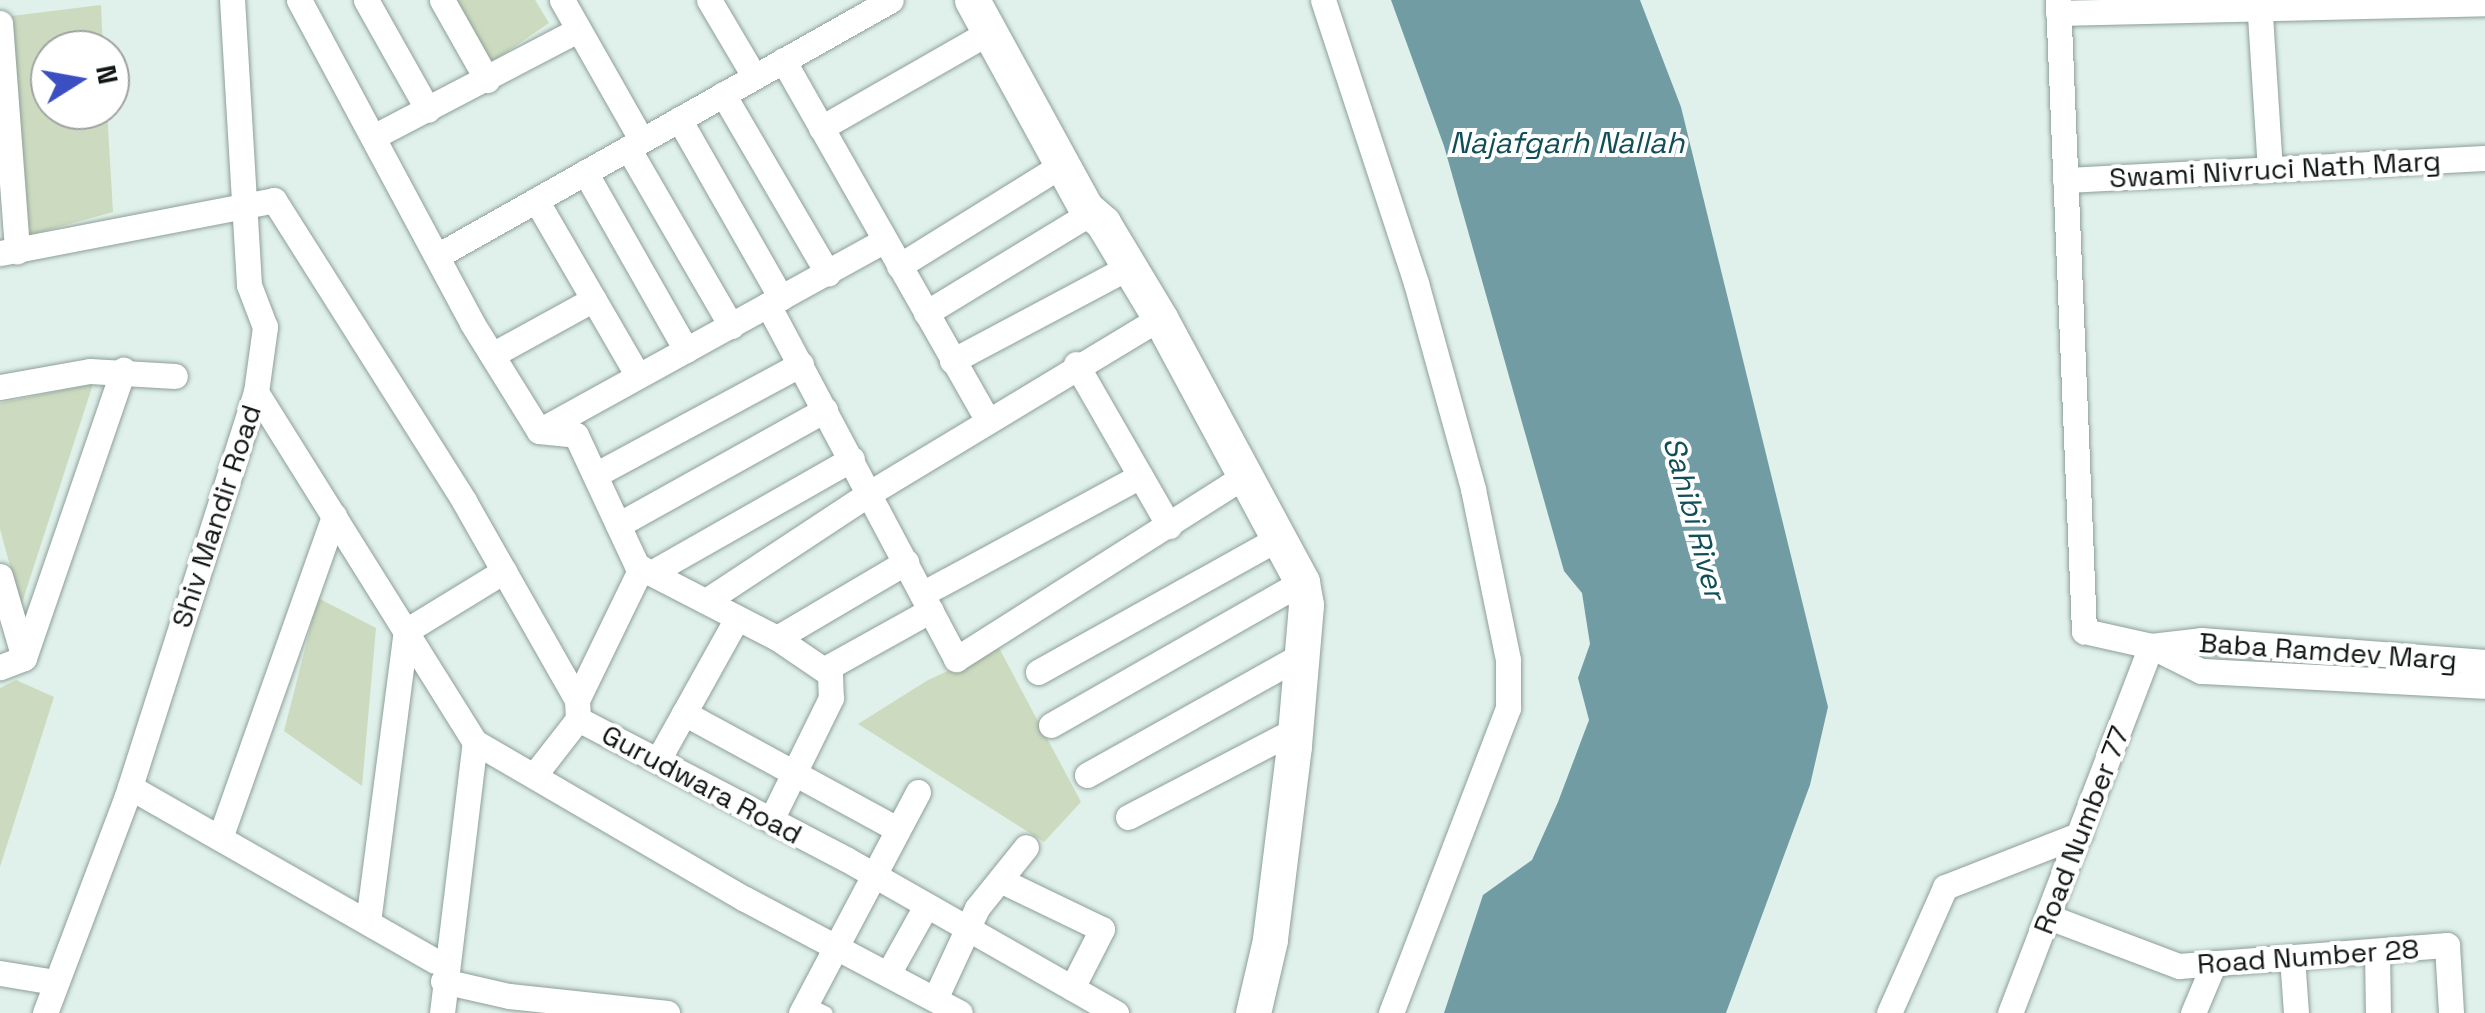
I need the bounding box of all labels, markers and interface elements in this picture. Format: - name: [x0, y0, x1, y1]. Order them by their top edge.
- north arrow: [30, 30, 130, 130]
- text: N: [88, 62, 127, 87]
- water label: Najafgarh Nallah: [1450, 125, 1684, 161]
- street label: Swami Nivruci Nath Marg: [2108, 144, 2442, 194]
- street label: Shiv Mandir Road: [164, 400, 268, 632]
- water label: Sahibi River: [1655, 433, 1733, 603]
- street label: Baba Ramdev Marg: [2198, 625, 2458, 677]
- street label: Gurudwara Road: [596, 717, 808, 851]
- street label: Road Number 77: [2026, 721, 2136, 939]
- street label: Road Number 28: [2196, 931, 2420, 981]

